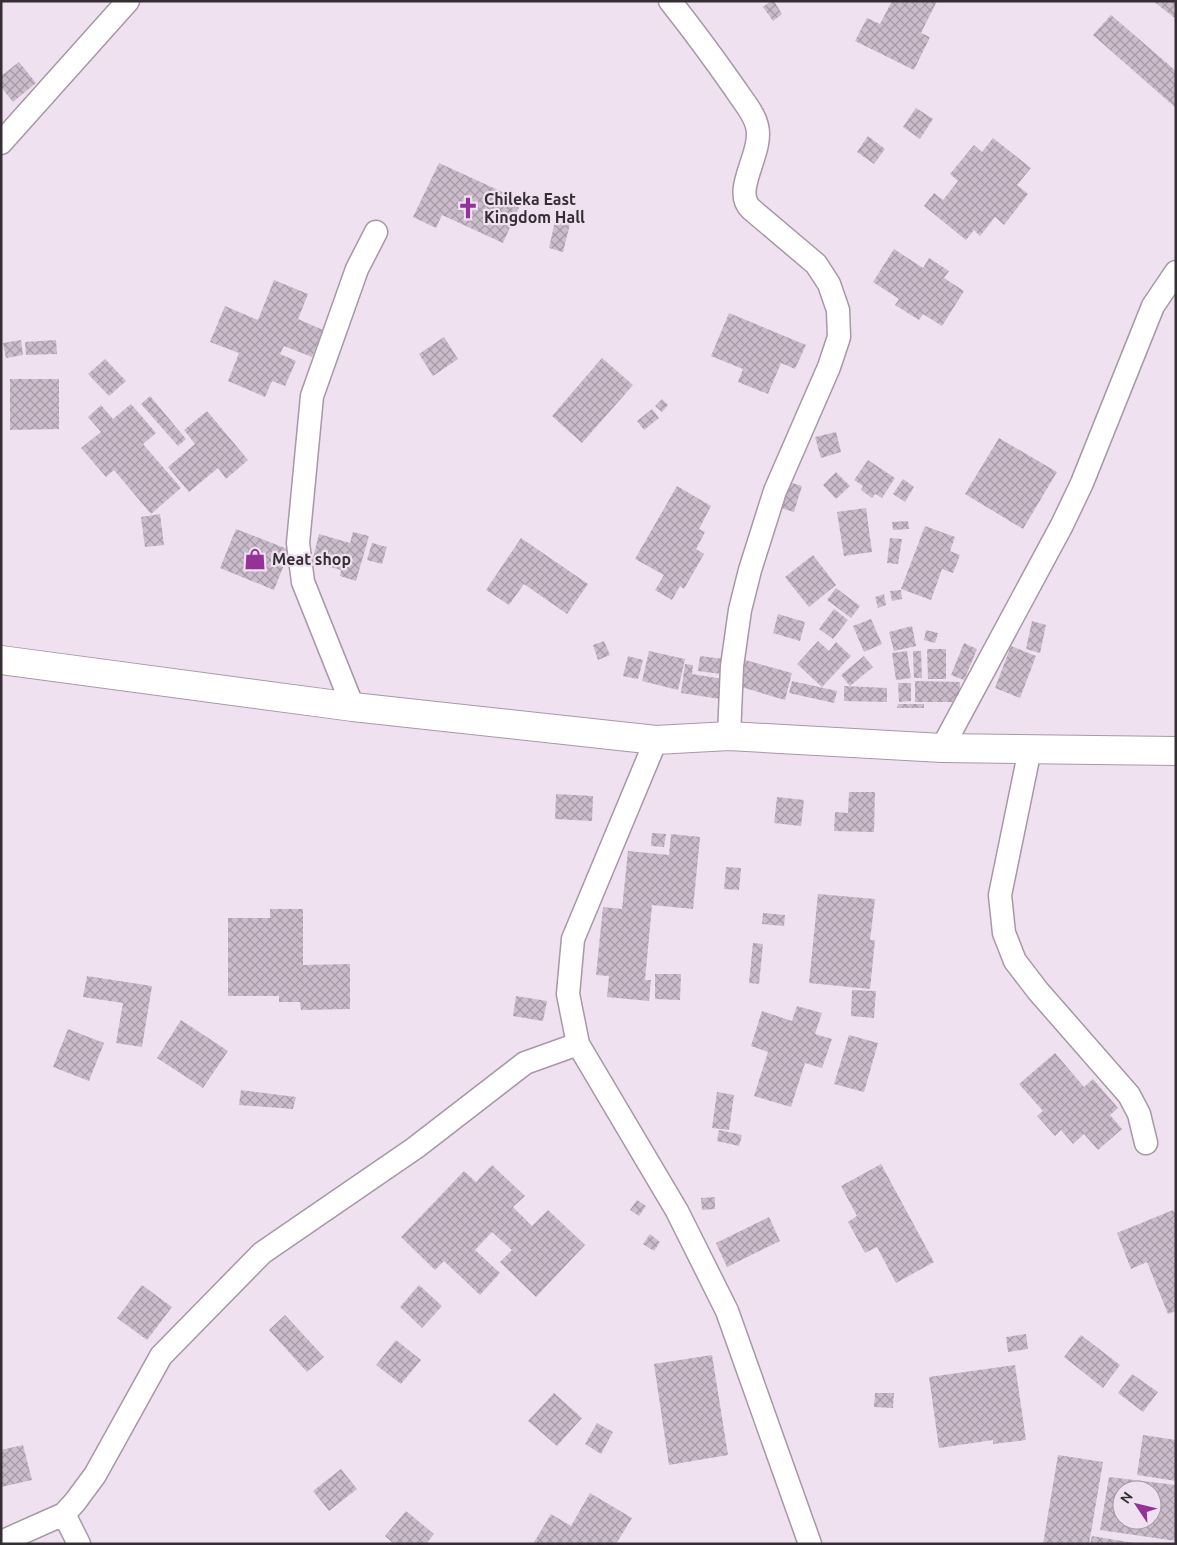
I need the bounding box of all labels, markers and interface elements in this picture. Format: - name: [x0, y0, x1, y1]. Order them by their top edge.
- place label: Chileka East Kingdom Hall: [484, 190, 585, 226]
- church icon: Chileka East Kingdom Hall: [455, 195, 481, 221]
- shop icon: Meat shop: [242, 546, 268, 572]
- place label: Meat shop: [272, 550, 351, 568]
- north arrow: [1112, 1480, 1162, 1530]
- text: N: [1117, 1489, 1136, 1506]

